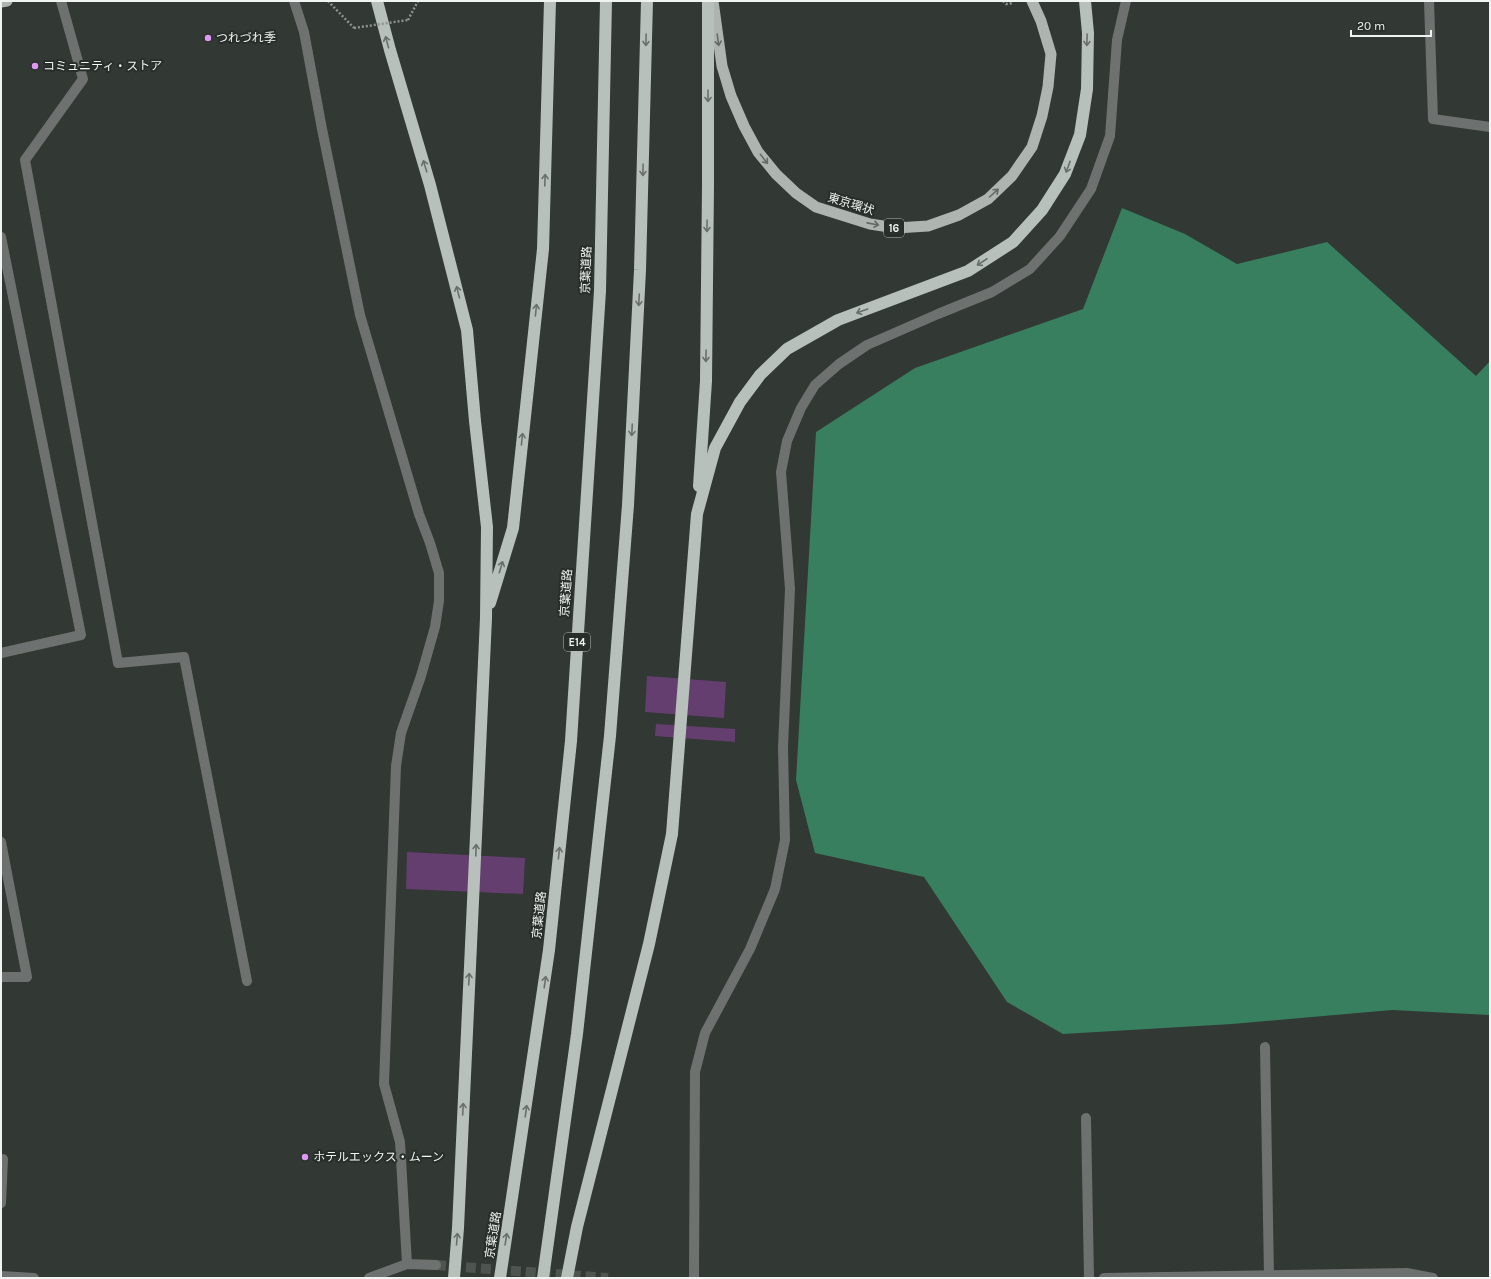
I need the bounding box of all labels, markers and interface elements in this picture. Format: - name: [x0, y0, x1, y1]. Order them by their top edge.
- scale bar: [1351, 12, 1431, 38]
- text: 20 m: [1357, 19, 1385, 33]
- place label: つれづれ季: [216, 31, 276, 45]
- marker: つれづれ季: [203, 33, 213, 43]
- one-way arrow: [642, 33, 650, 46]
- one-way arrow: [714, 33, 722, 46]
- one-way arrow: [1084, 33, 1091, 46]
- one-way arrow: [383, 36, 391, 49]
- place label: コミュニティ・ストア: [43, 59, 162, 73]
- marker: コミュニティ・ストア: [30, 61, 40, 71]
- one-way arrow: [704, 89, 712, 102]
- one-way arrow: [760, 154, 769, 165]
- one-way arrow: [421, 160, 428, 173]
- one-way arrow: [1064, 161, 1071, 174]
- one-way arrow: [639, 163, 647, 176]
- one-way arrow: [541, 174, 549, 187]
- one-way arrow: [989, 188, 999, 198]
- street label: 東京環状: [826, 190, 876, 218]
- one-way arrow: [704, 219, 711, 232]
- road number: 16: [884, 219, 904, 237]
- one-way arrow: [866, 221, 879, 229]
- street label: 京葉道路: [578, 246, 594, 294]
- one-way arrow: [977, 258, 988, 266]
- one-way arrow: [454, 286, 461, 299]
- one-way arrow: [635, 293, 642, 306]
- one-way arrow: [533, 304, 540, 317]
- one-way arrow: [857, 308, 869, 316]
- one-way arrow: [702, 349, 710, 362]
- one-way arrow: [628, 423, 635, 436]
- one-way arrow: [519, 433, 526, 446]
- one-way arrow: [498, 561, 505, 574]
- street label: 京葉道路: [557, 569, 575, 617]
- road number: E14: [564, 633, 590, 651]
- one-way arrow: [472, 844, 479, 857]
- one-way arrow: [556, 847, 563, 860]
- street label: 京葉道路: [530, 890, 548, 940]
- one-way arrow: [466, 973, 473, 986]
- one-way arrow: [541, 976, 549, 989]
- one-way arrow: [460, 1103, 467, 1116]
- one-way arrow: [522, 1105, 530, 1118]
- place label: ホテルエックス・ムーン: [313, 1150, 444, 1164]
- marker: ホテルエックス・ムーン: [300, 1152, 310, 1162]
- street label: 京葉道路: [482, 1210, 504, 1260]
- one-way arrow: [453, 1233, 461, 1246]
- one-way arrow: [502, 1233, 510, 1246]

